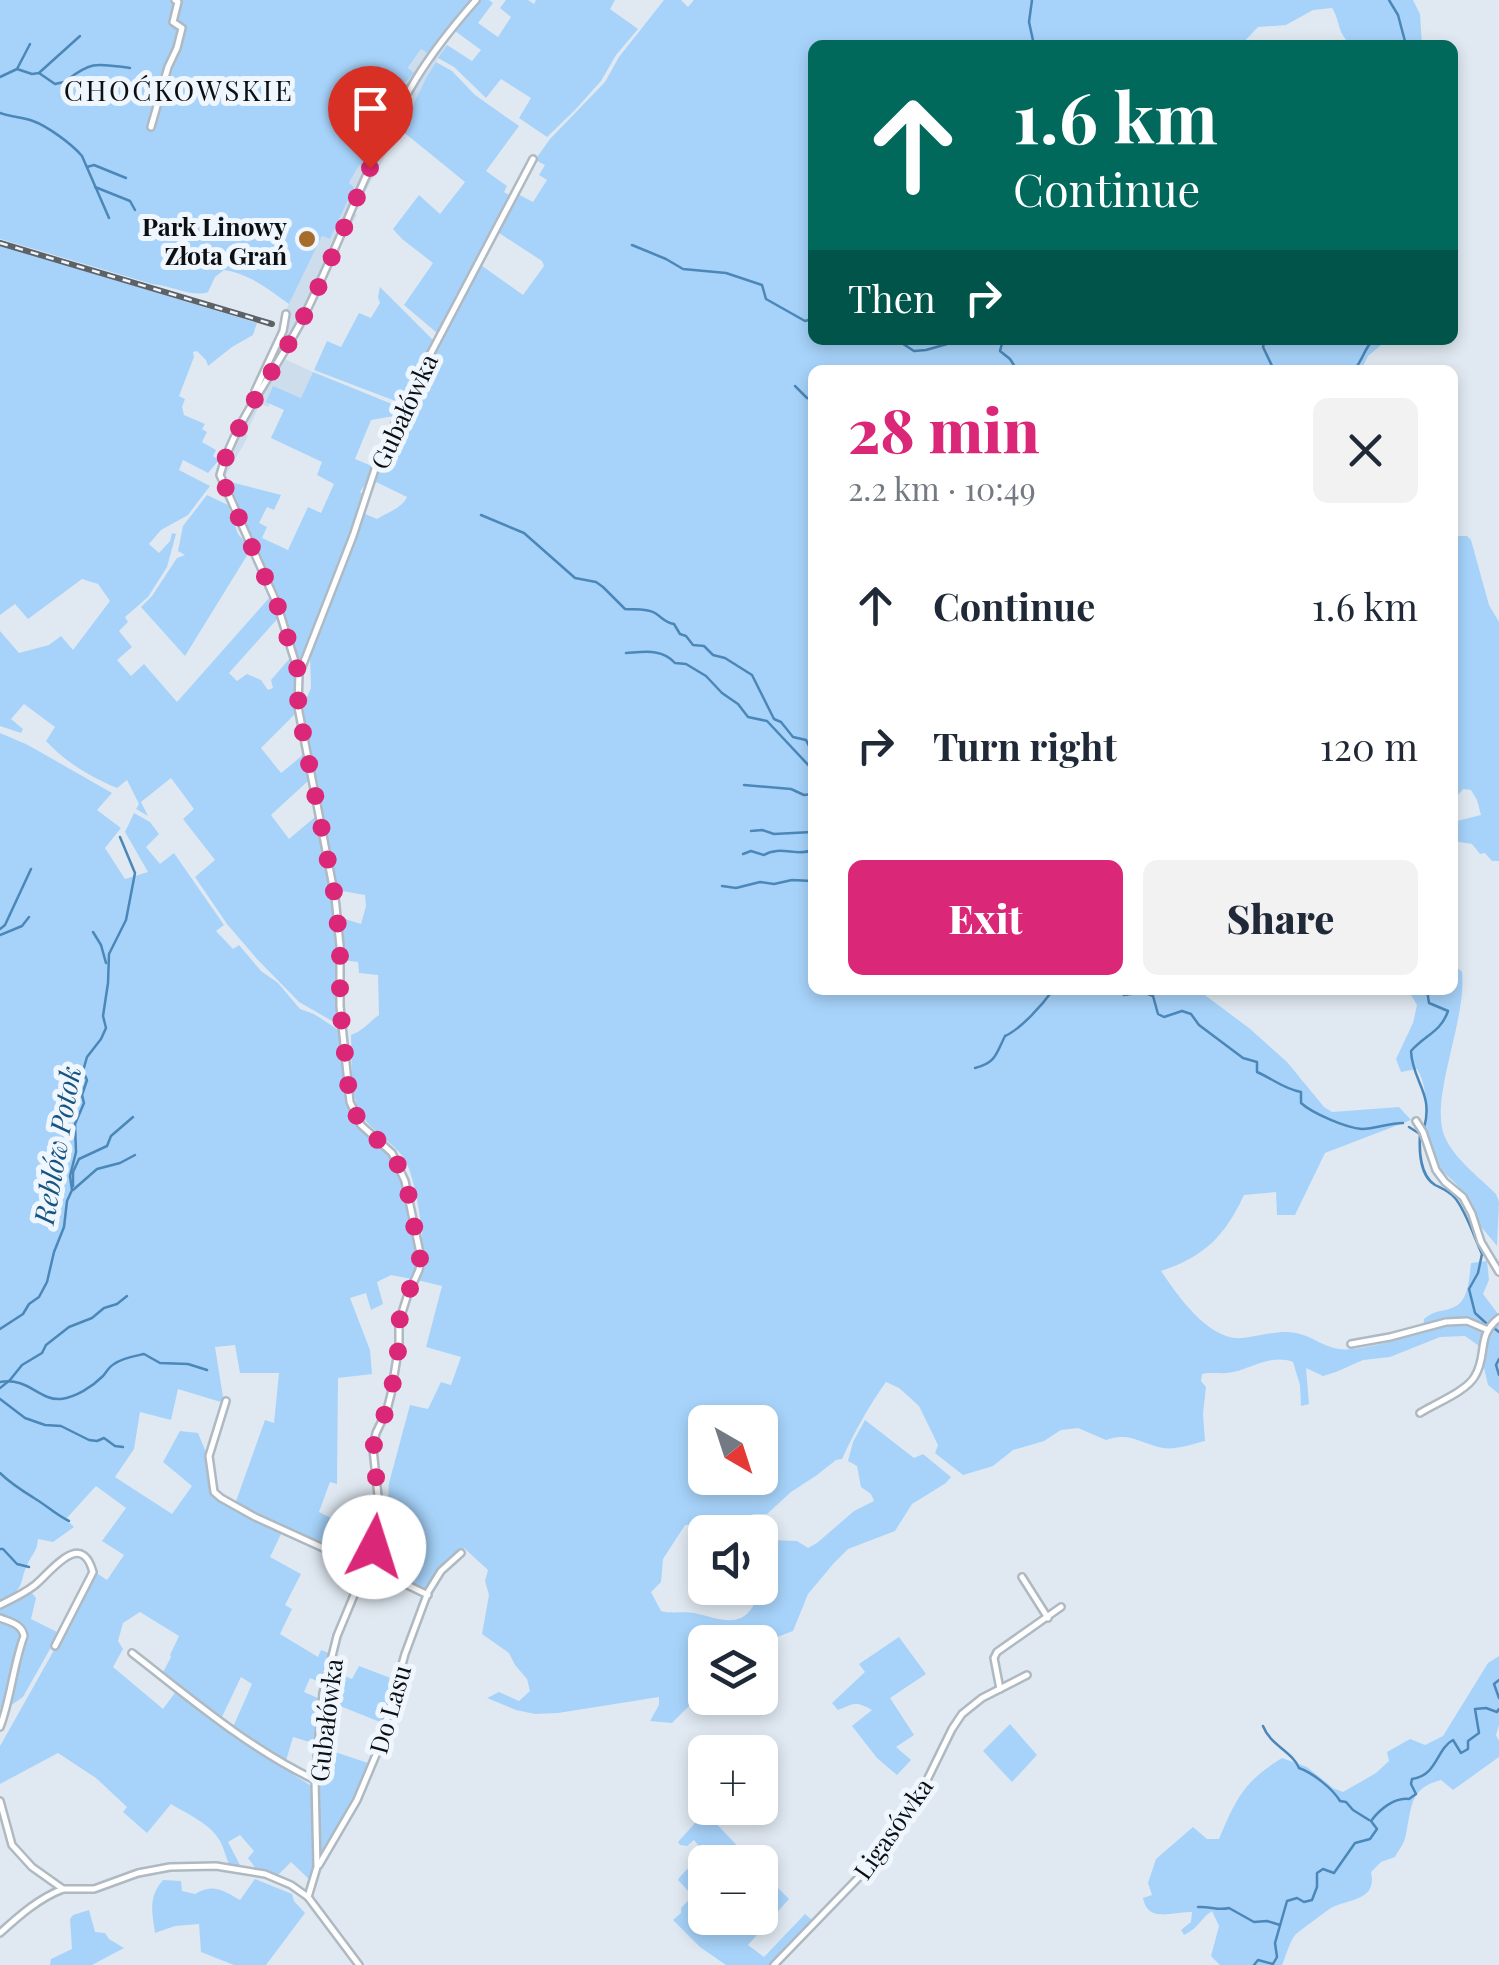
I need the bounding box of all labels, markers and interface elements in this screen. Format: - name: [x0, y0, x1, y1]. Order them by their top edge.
- pin: [328, 66, 413, 169]
- text: 1.6 km: [1013, 68, 1218, 162]
- district label: CHOĆKOWSKIE: [64, 71, 294, 108]
- icon: ahead: [848, 80, 978, 210]
- icon: arrive: [343, 81, 398, 136]
- text: Continue: [1013, 158, 1200, 218]
- place label: Park Linowy Złota Grań: [142, 209, 288, 271]
- marker: Park Linowy Złota Grań: [296, 228, 318, 250]
- icon: right: [956, 270, 1011, 325]
- text: Then: [848, 272, 936, 323]
- street label: Gubałówka: [362, 348, 444, 474]
- text: 28 min: [848, 388, 1040, 468]
- button: close: [1313, 398, 1418, 503]
- text: 2.2 km · 10:49: [848, 466, 1036, 509]
- icon: ahead: [848, 578, 903, 633]
- text: Continue: [933, 580, 1095, 631]
- text: 1.6 km: [1312, 580, 1418, 631]
- icon: right: [848, 718, 903, 773]
- text: Turn right: [933, 720, 1117, 771]
- text: 120 m: [1320, 720, 1418, 771]
- button: Exit: [848, 860, 1123, 975]
- button: Share: [1143, 860, 1418, 975]
- water label: Reblów Potok: [24, 1063, 88, 1228]
- north arrow: [688, 1405, 778, 1495]
- map controls: [688, 1405, 778, 1935]
- position arrow: [322, 1495, 426, 1599]
- button: sound: [688, 1515, 778, 1605]
- button: layers: [688, 1625, 778, 1715]
- street label: Gubałówka: [301, 1656, 349, 1783]
- street label: Do Lasu: [361, 1661, 417, 1757]
- button: +: [688, 1735, 778, 1825]
- street label: Ligasówka: [845, 1770, 939, 1885]
- button: −: [688, 1845, 778, 1935]

